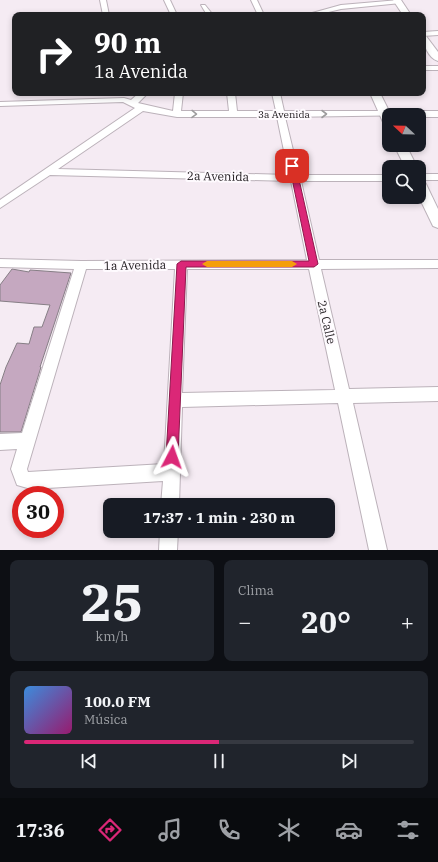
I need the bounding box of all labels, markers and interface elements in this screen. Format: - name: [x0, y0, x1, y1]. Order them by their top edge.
- text: 90 m: [94, 24, 161, 61]
- icon: right: [28, 28, 80, 80]
- text: 1a Avenida: [94, 60, 188, 83]
- street label: 3a Avenida: [258, 108, 311, 121]
- north arrow: [382, 108, 426, 152]
- map controls: [382, 108, 426, 204]
- one-way arrow: [191, 110, 197, 118]
- one-way arrow: [321, 110, 327, 118]
- pin: [275, 149, 309, 183]
- icon: arrive: [281, 155, 303, 177]
- button: search: [382, 160, 426, 204]
- street label: 2a Avenida: [187, 168, 250, 184]
- street label: 1a Avenida: [104, 257, 167, 273]
- street label: 2a Calle: [315, 299, 339, 345]
- position arrow: [151, 436, 193, 478]
- speed limit sign: 30: [12, 486, 64, 538]
- text: 17:37 · 1 min · 230 m: [143, 508, 295, 527]
- text: 25: [81, 568, 143, 635]
- text: Clima: [238, 582, 274, 599]
- text: 20°: [301, 602, 351, 641]
- text: −: [238, 607, 251, 636]
- text: +: [401, 607, 414, 636]
- text: km/h: [96, 628, 128, 645]
- text: 100.0 FM: [84, 692, 151, 711]
- text: Música: [84, 711, 128, 728]
- icon: previous: [78, 750, 100, 772]
- icon: pause: [208, 750, 230, 772]
- icon: next: [338, 750, 360, 772]
- icon: directions: [96, 816, 124, 844]
- icon: music: [156, 816, 184, 844]
- icon: phone: [215, 816, 243, 844]
- icon: climate: [275, 816, 303, 844]
- icon: car: [335, 816, 363, 844]
- icon: filters: [394, 816, 422, 844]
- text: 17:36: [16, 819, 64, 842]

